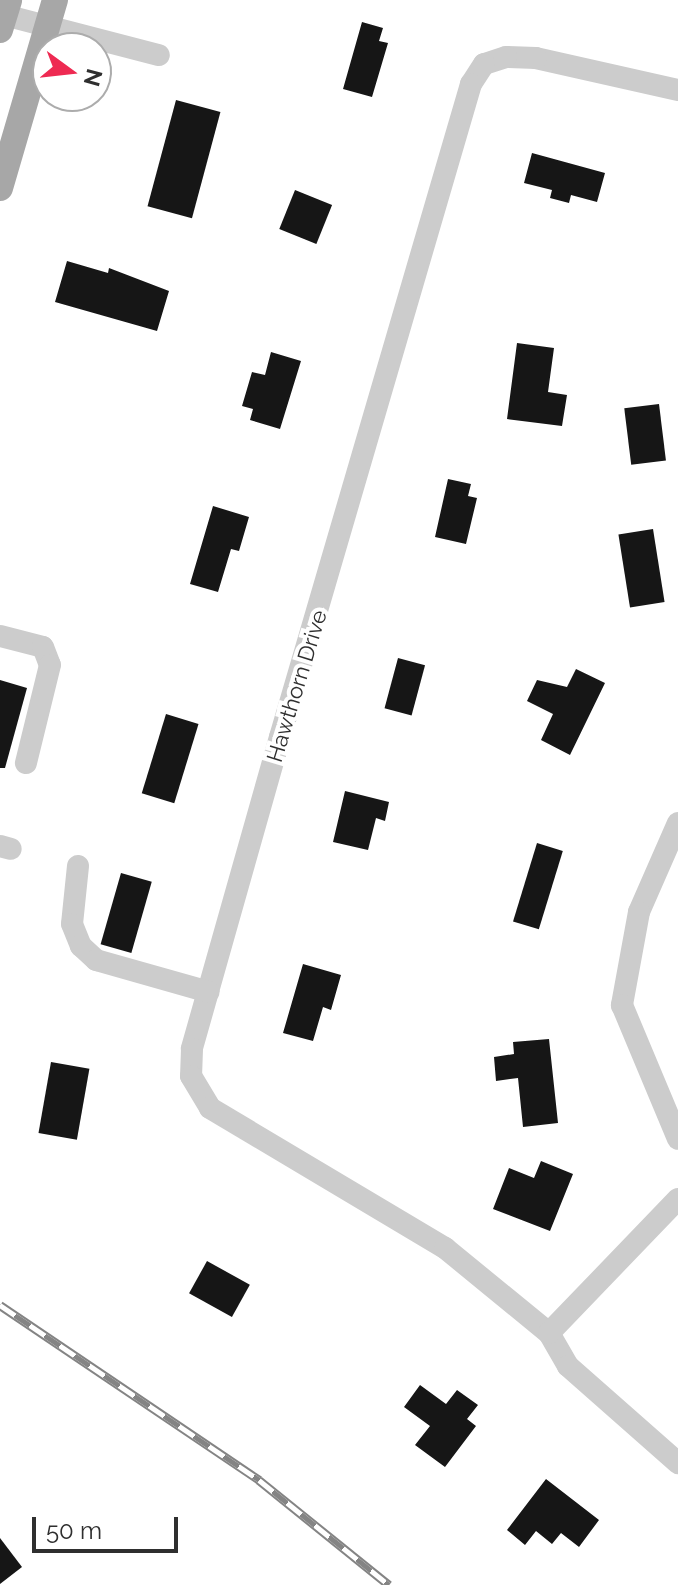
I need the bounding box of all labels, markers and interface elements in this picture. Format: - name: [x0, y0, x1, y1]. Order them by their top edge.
- north arrow: [32, 32, 112, 112]
- text: N: [79, 66, 108, 89]
- street label: Hawthorn Drive: [261, 607, 333, 765]
- scale bar: [36, 1501, 182, 1551]
- text: 50 m: [46, 1516, 102, 1545]

